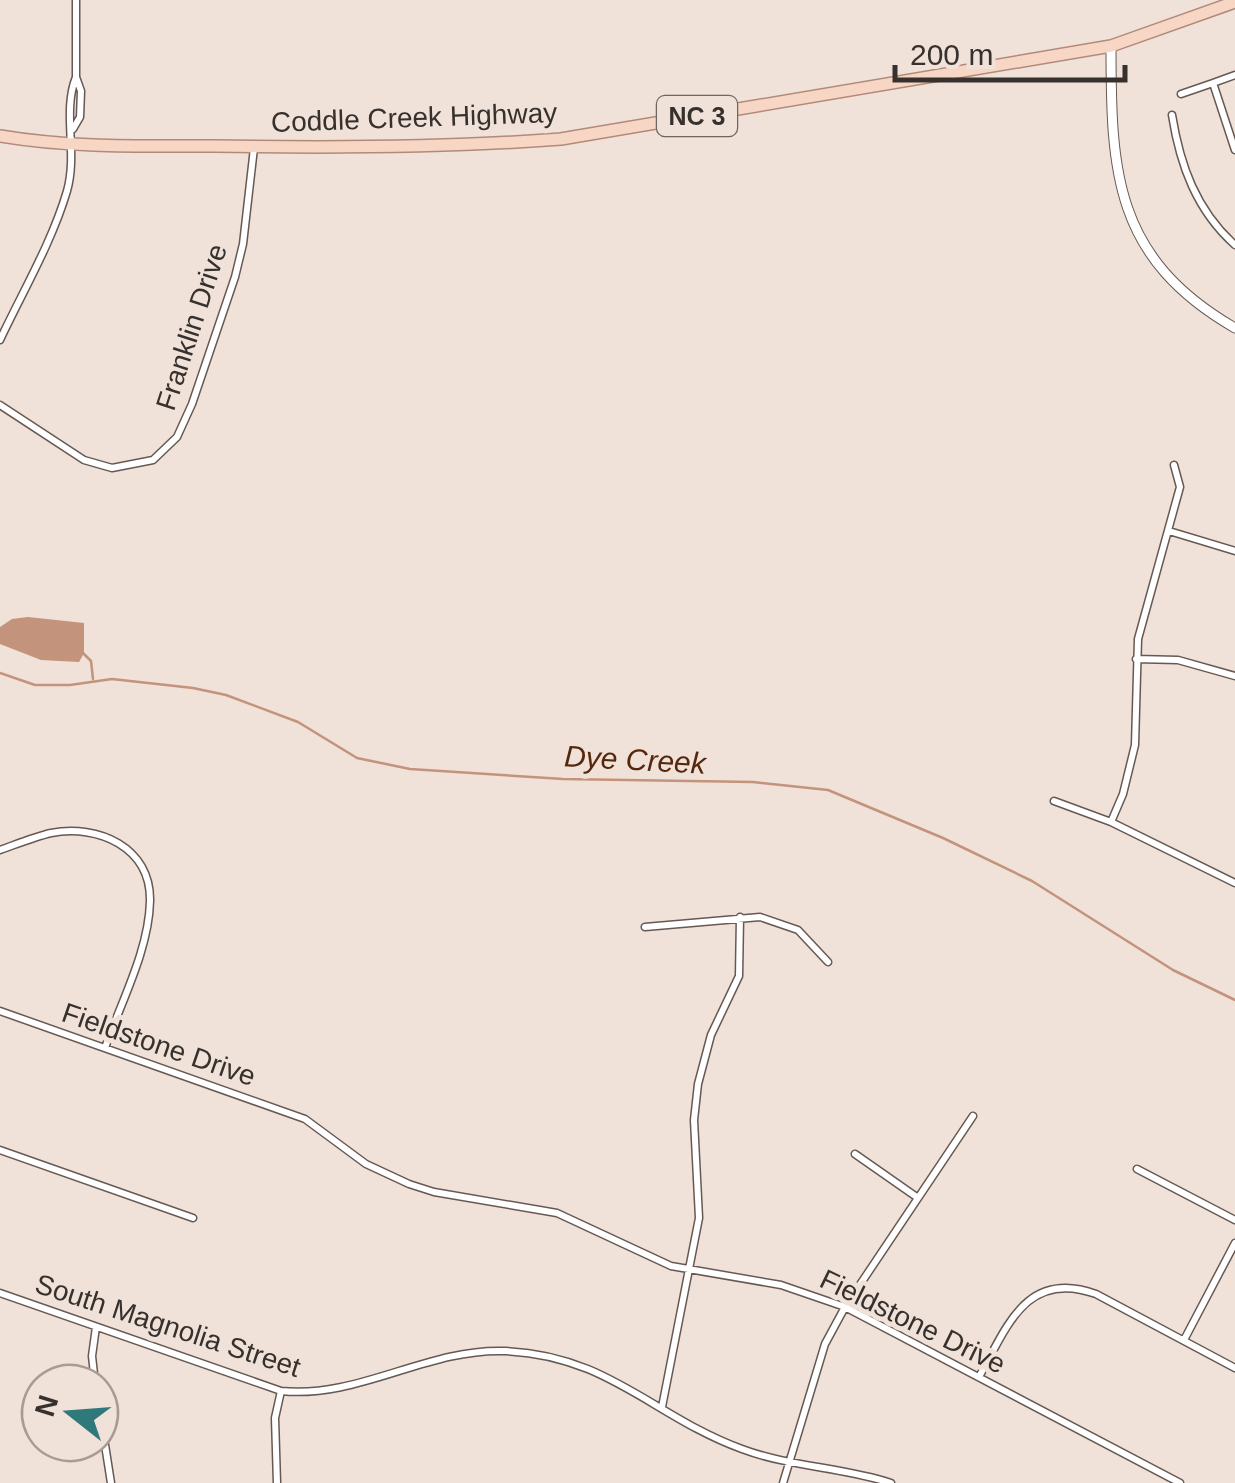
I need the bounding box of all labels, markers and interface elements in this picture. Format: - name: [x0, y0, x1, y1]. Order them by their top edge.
- scale bar: [895, 20, 1125, 82]
- text: 200 m: [910, 38, 993, 71]
- road number: NC 3: [657, 96, 737, 136]
- street label: Coddle Creek Highway: [270, 97, 558, 138]
- street label: Franklin Drive: [150, 240, 233, 414]
- water label: Dye Creek: [563, 739, 709, 780]
- street label: Fieldstone Drive: [58, 997, 260, 1092]
- street label: Fieldstone Drive: [815, 1263, 1010, 1380]
- street label: South Magnolia Street: [31, 1268, 305, 1383]
- north arrow: [20, 1363, 120, 1463]
- text: N: [29, 1392, 64, 1420]

